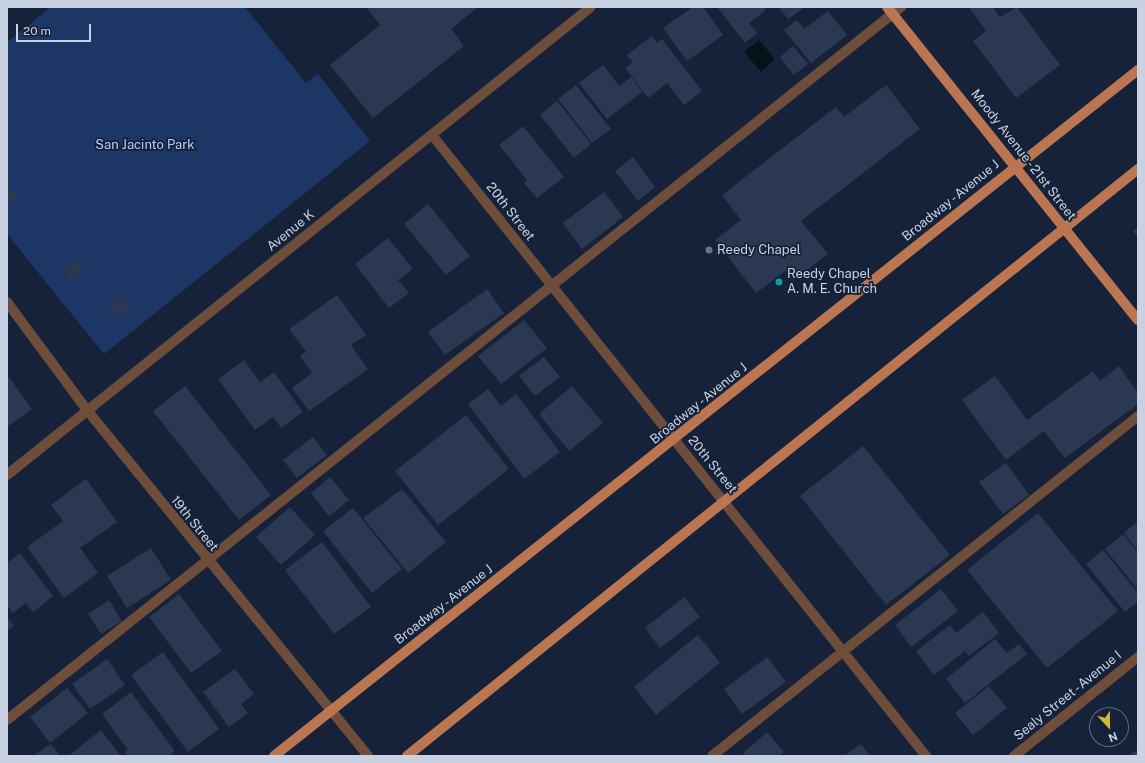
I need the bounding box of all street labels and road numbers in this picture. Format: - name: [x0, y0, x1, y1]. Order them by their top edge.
- street label: Moody Avenue - 21st Street: [966, 85, 1080, 225]
- street label: Broadway - Avenue J: [898, 156, 1004, 246]
- street label: 20th Street: [482, 180, 538, 244]
- street label: Avenue K: [264, 207, 318, 255]
- street label: Broadway - Avenue J: [646, 359, 752, 449]
- street label: 20th Street: [684, 433, 740, 497]
- street label: 19th Street: [167, 493, 221, 555]
- street label: Broadway - Avenue J: [390, 561, 498, 649]
- street label: Sealy Street - Avenue I: [1010, 647, 1126, 745]

